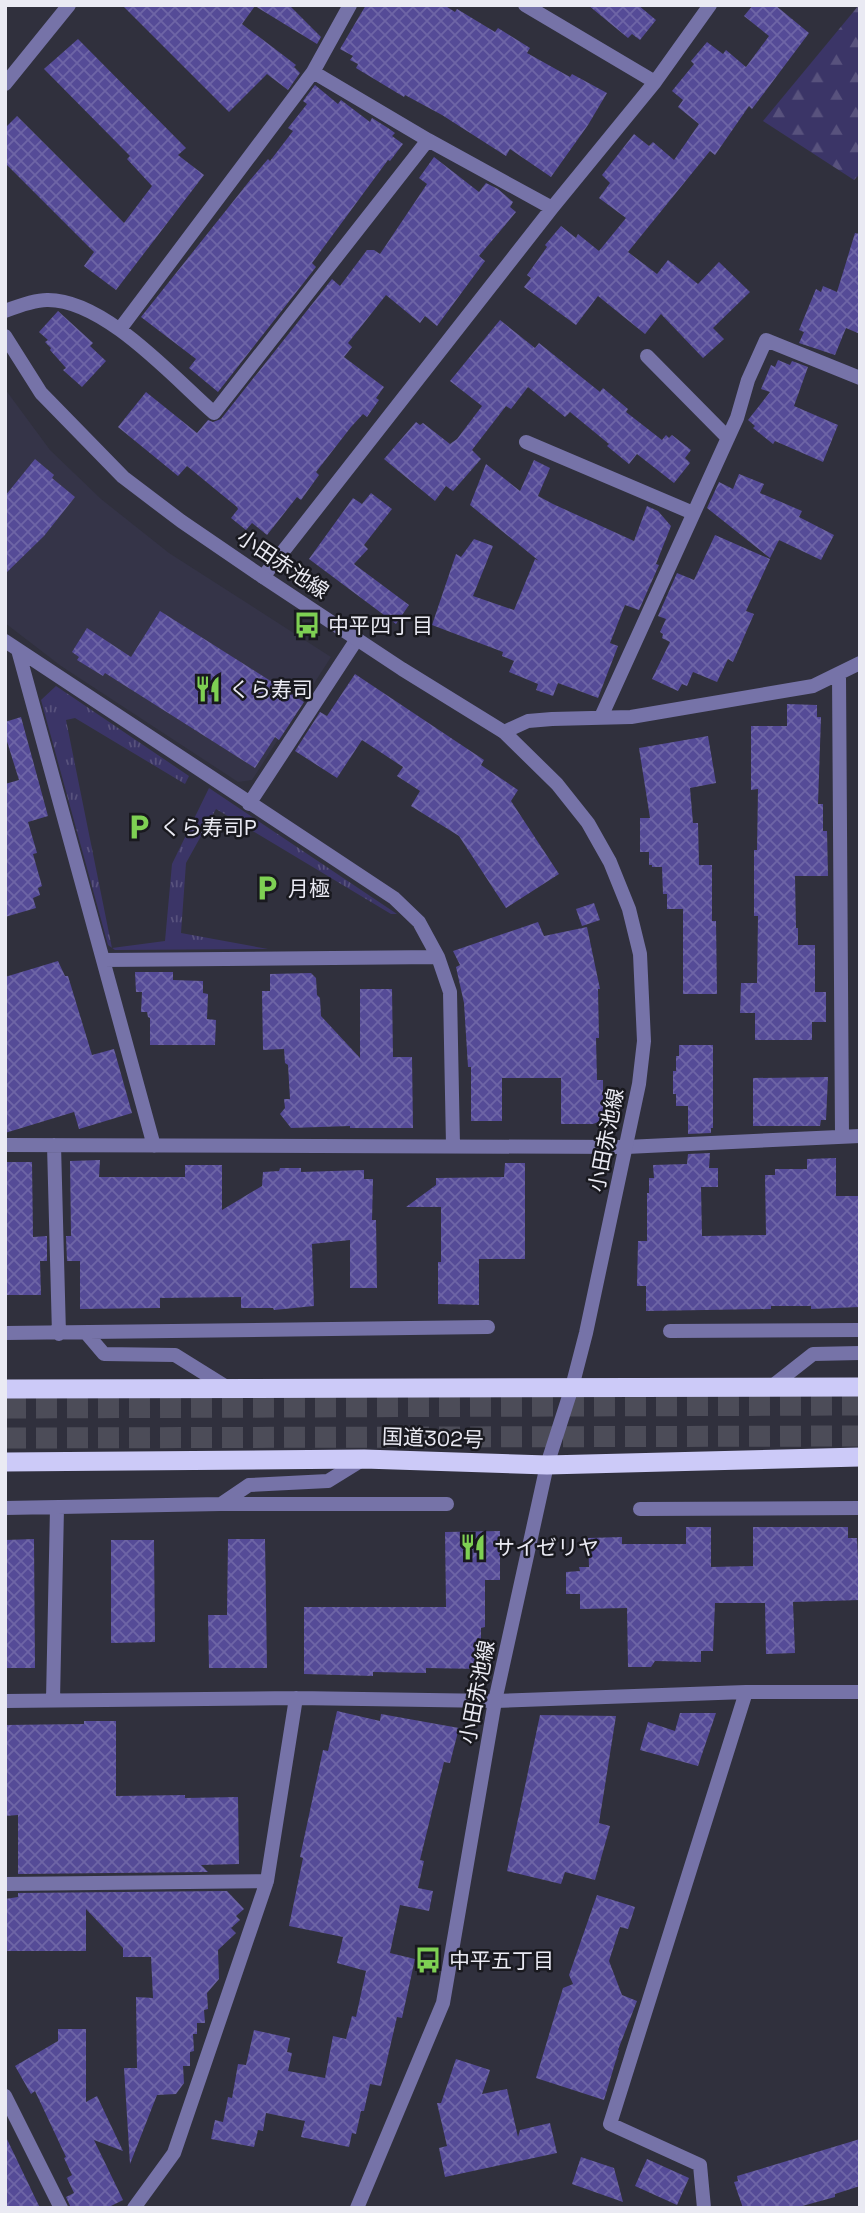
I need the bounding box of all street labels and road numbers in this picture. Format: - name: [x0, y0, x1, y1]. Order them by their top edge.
- street label: 小田赤池線: [232, 523, 334, 605]
- street label: 小田赤池線: [583, 1086, 629, 1194]
- street label: 国道302号: [382, 1423, 484, 1453]
- street label: 小田赤池線: [454, 1638, 500, 1746]

